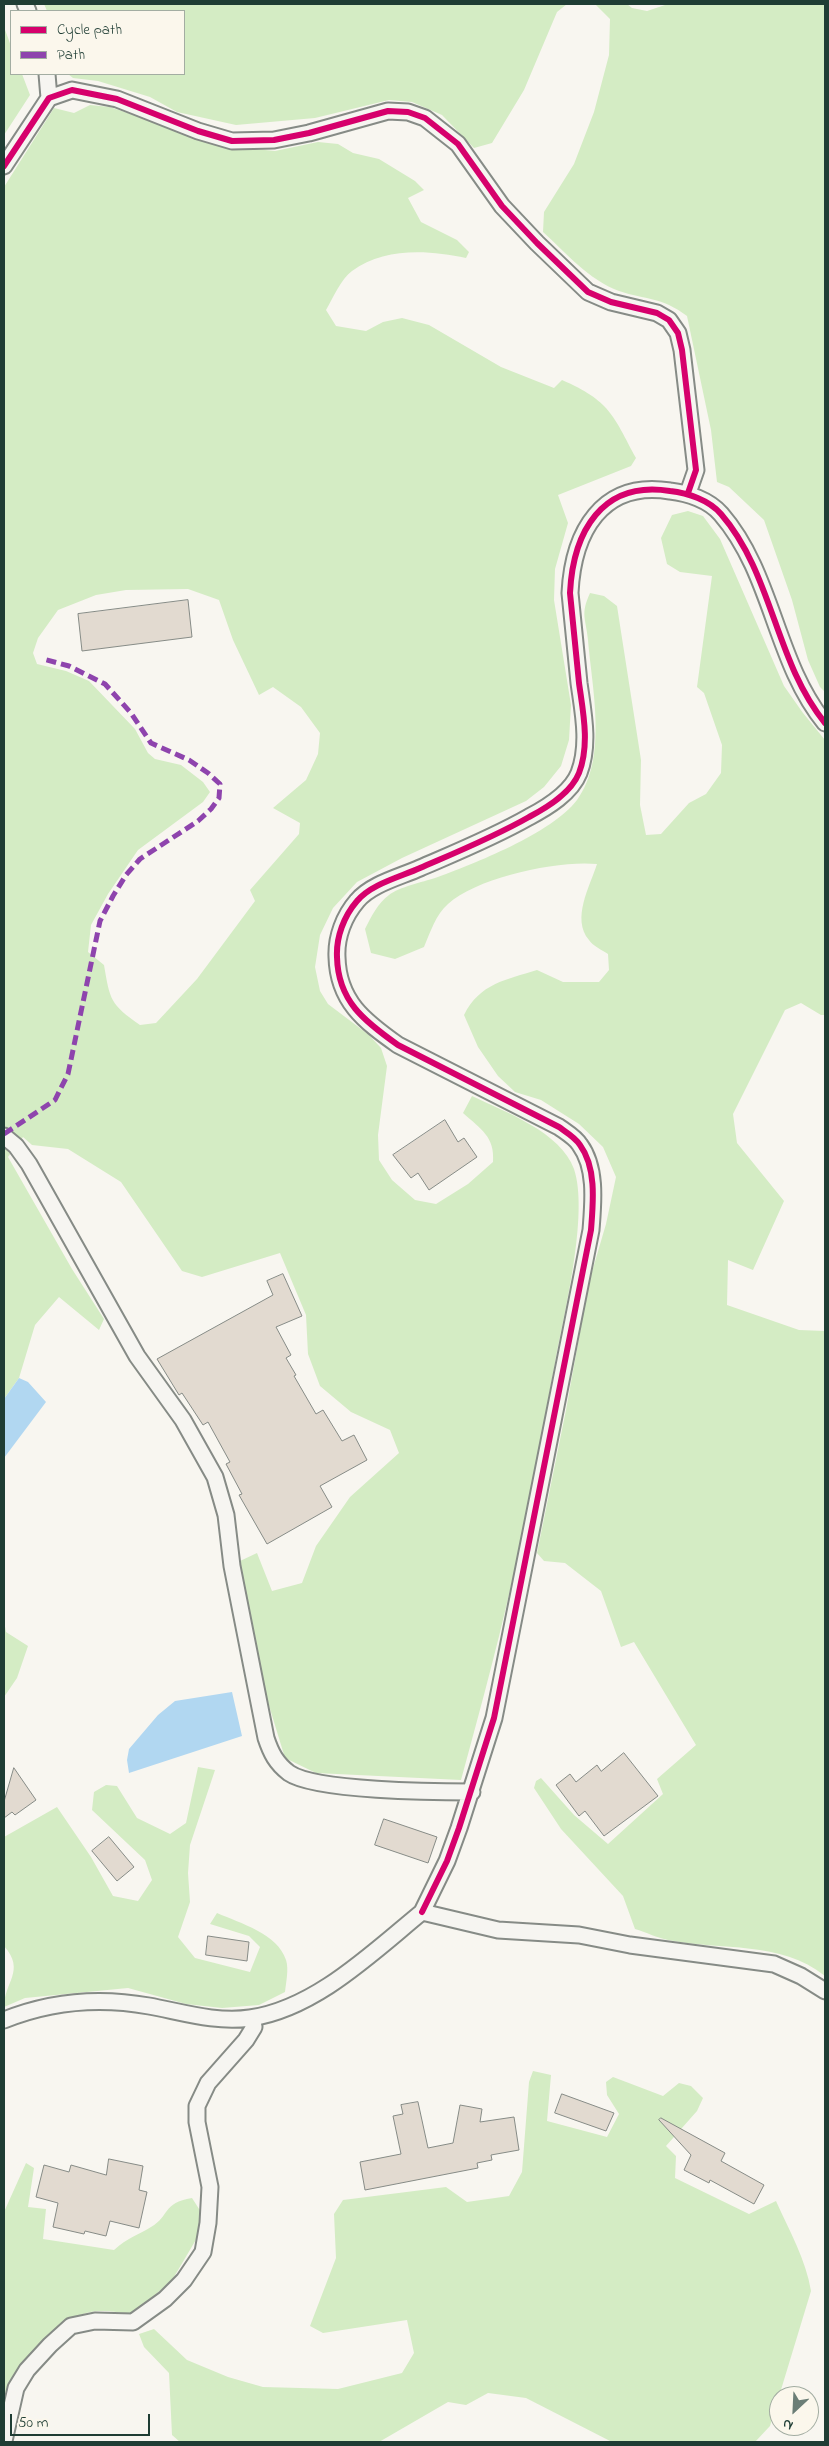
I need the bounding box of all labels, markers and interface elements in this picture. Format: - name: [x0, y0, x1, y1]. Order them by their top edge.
- legend: [10, 10, 185, 75]
- text: Cycle path: [57, 19, 122, 41]
- text: Path: [57, 44, 85, 66]
- north arrow: [769, 2386, 819, 2436]
- scale bar: [12, 2404, 152, 2436]
- text: 50 m: [18, 2412, 48, 2434]
- text: N: [779, 2413, 797, 2436]

